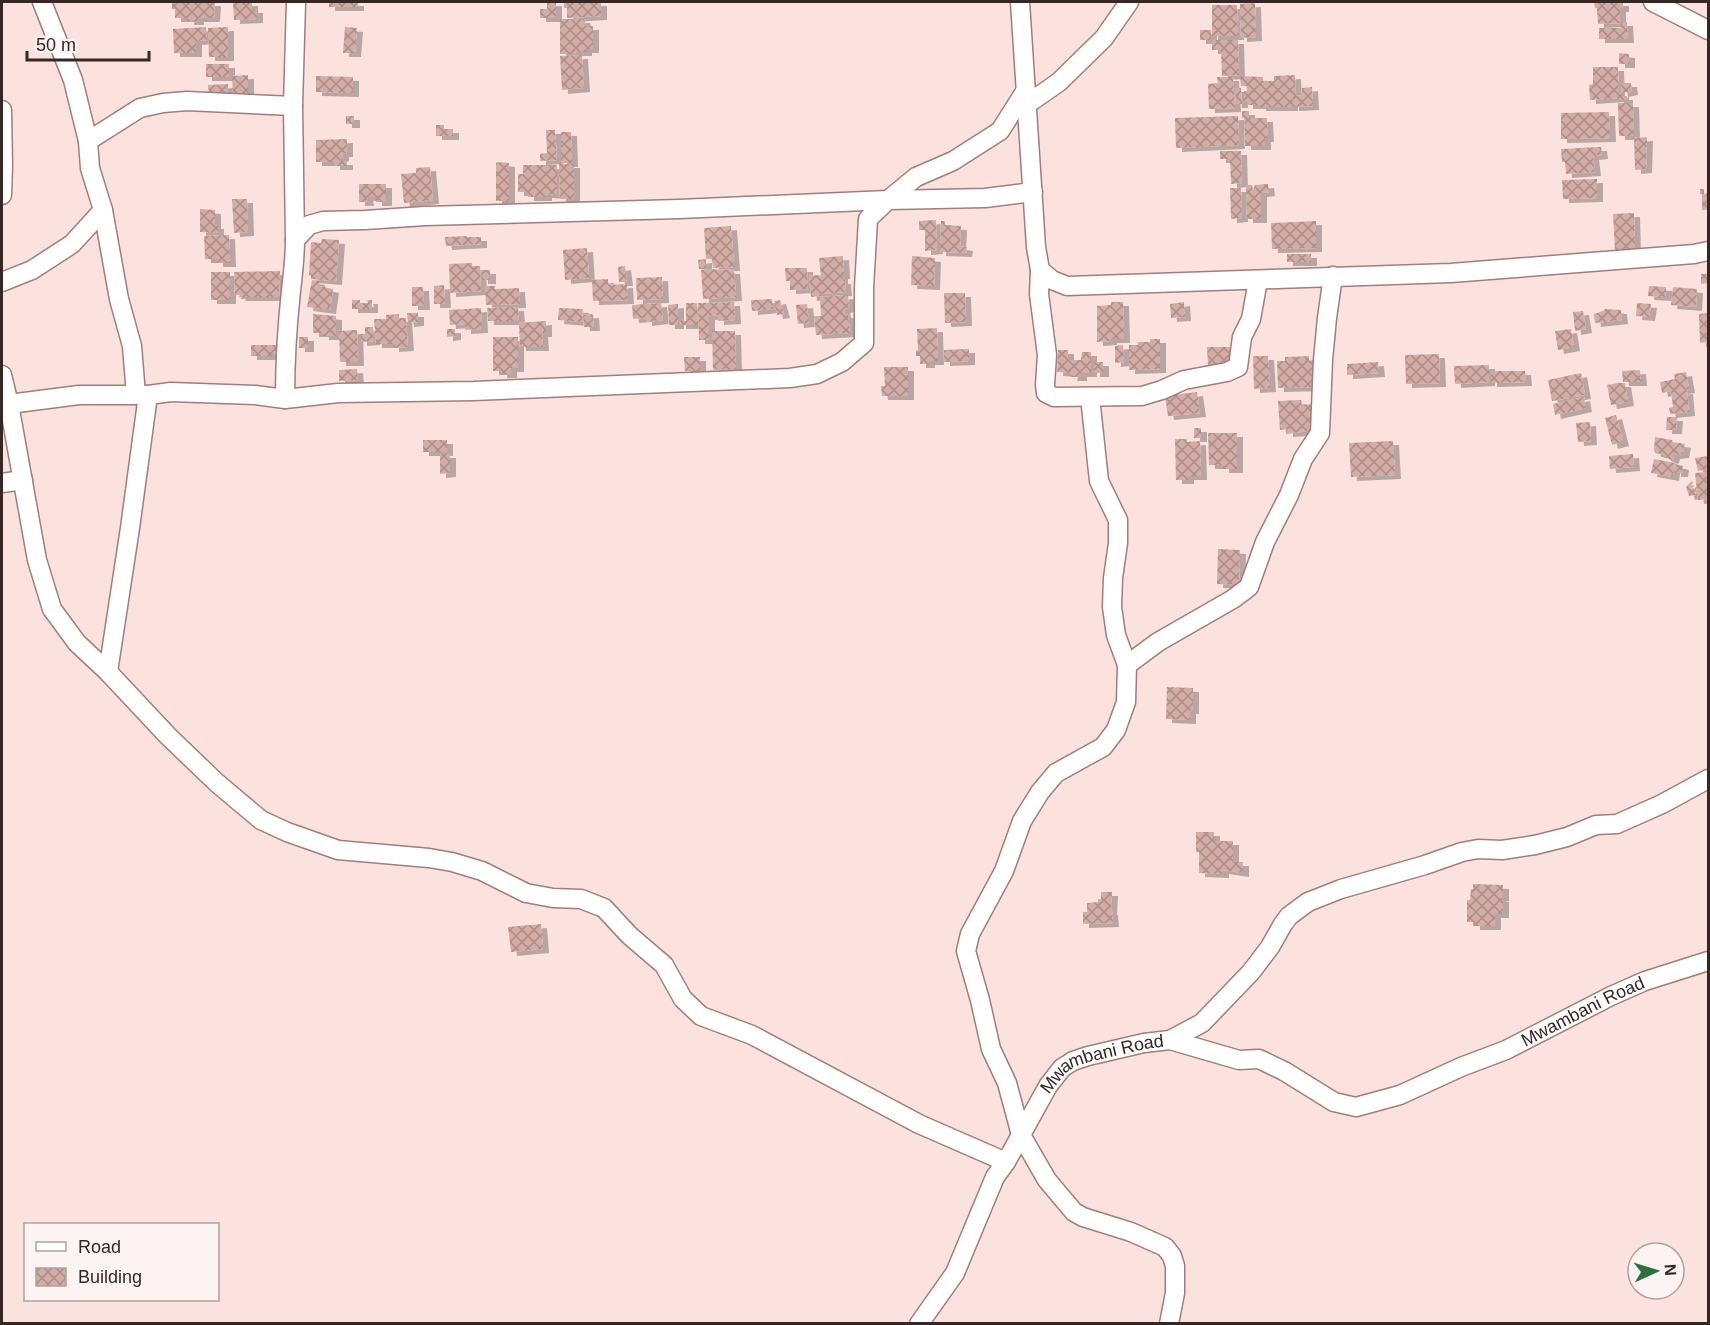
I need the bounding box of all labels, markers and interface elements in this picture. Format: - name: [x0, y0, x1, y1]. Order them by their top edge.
- scale bar: [27, 24, 148, 62]
- text: 50 m: [36, 35, 76, 55]
- street label: Mwambani Road: [1518, 973, 1648, 1050]
- street label: Mwambani Road: [1036, 1031, 1165, 1097]
- legend: [24, 1223, 219, 1301]
- text: Road: [78, 1237, 121, 1257]
- north arrow: [1626, 1241, 1686, 1301]
- text: N: [1662, 1264, 1679, 1276]
- text: Building: [78, 1267, 142, 1287]

